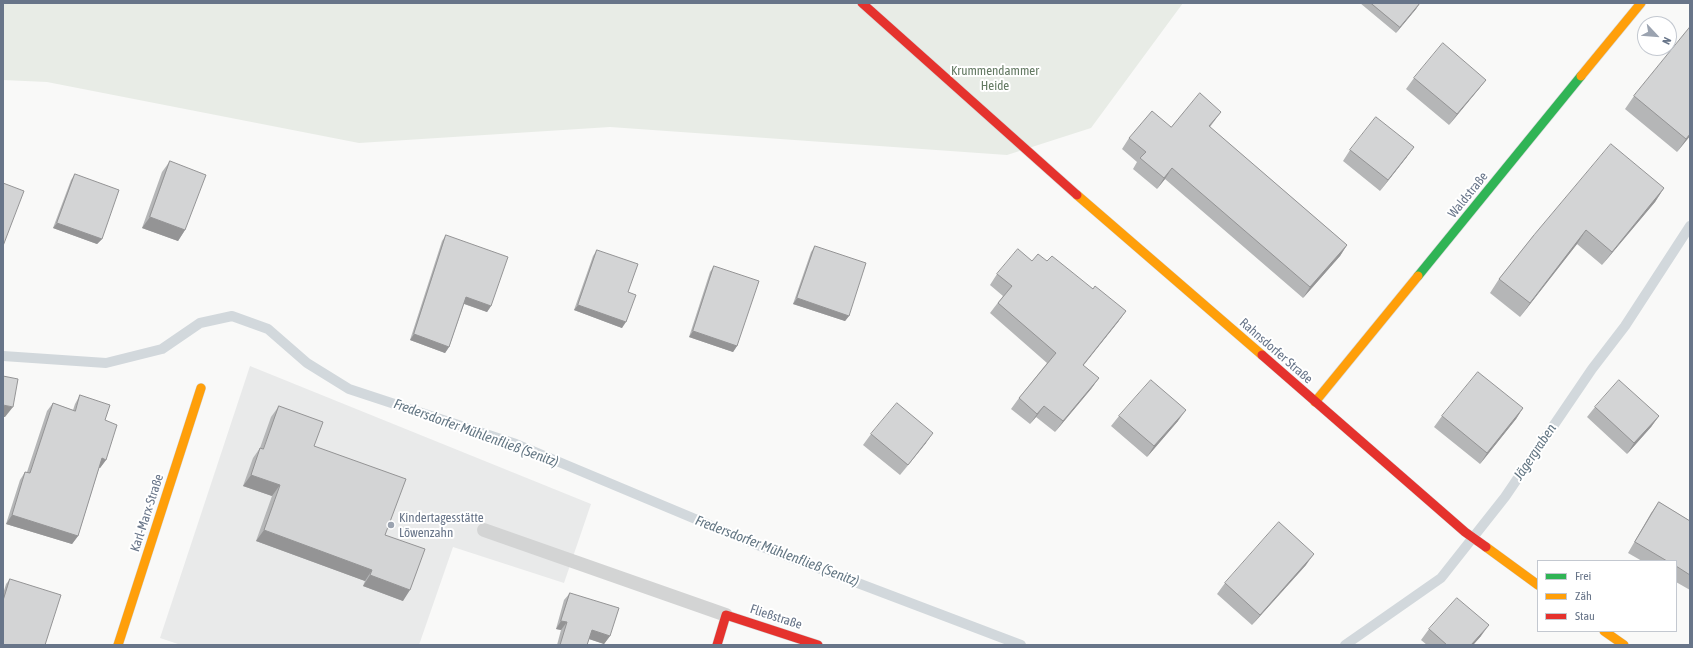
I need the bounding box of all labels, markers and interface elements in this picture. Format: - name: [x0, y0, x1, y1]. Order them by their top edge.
- north arrow: [1637, 16, 1677, 56]
- text: N: [1660, 35, 1674, 46]
- park label: Krummendammer Heide: [951, 63, 1039, 94]
- street label: Waldstraße: [1445, 169, 1491, 221]
- street label: Rahnsdorfer Straße: [1236, 315, 1316, 387]
- water label: Fredersdorfer Mühlenfließ (Senitz): [391, 395, 561, 471]
- water label: Jägergraben: [1510, 421, 1560, 483]
- street label: Karl-Marx-Straße: [127, 472, 167, 554]
- place label: Kindertagesstätte Löwenzahn: [399, 510, 484, 541]
- water label: Fredersdorfer Mühlenfließ (Senitz): [693, 512, 861, 590]
- marker: Kindertagesstätte Löwenzahn: [386, 520, 396, 530]
- legend: [1537, 560, 1677, 632]
- text: Frei: [1575, 569, 1591, 583]
- text: Zäh: [1575, 589, 1592, 603]
- street label: Fließstraße: [748, 601, 804, 633]
- text: Stau: [1575, 609, 1595, 623]

